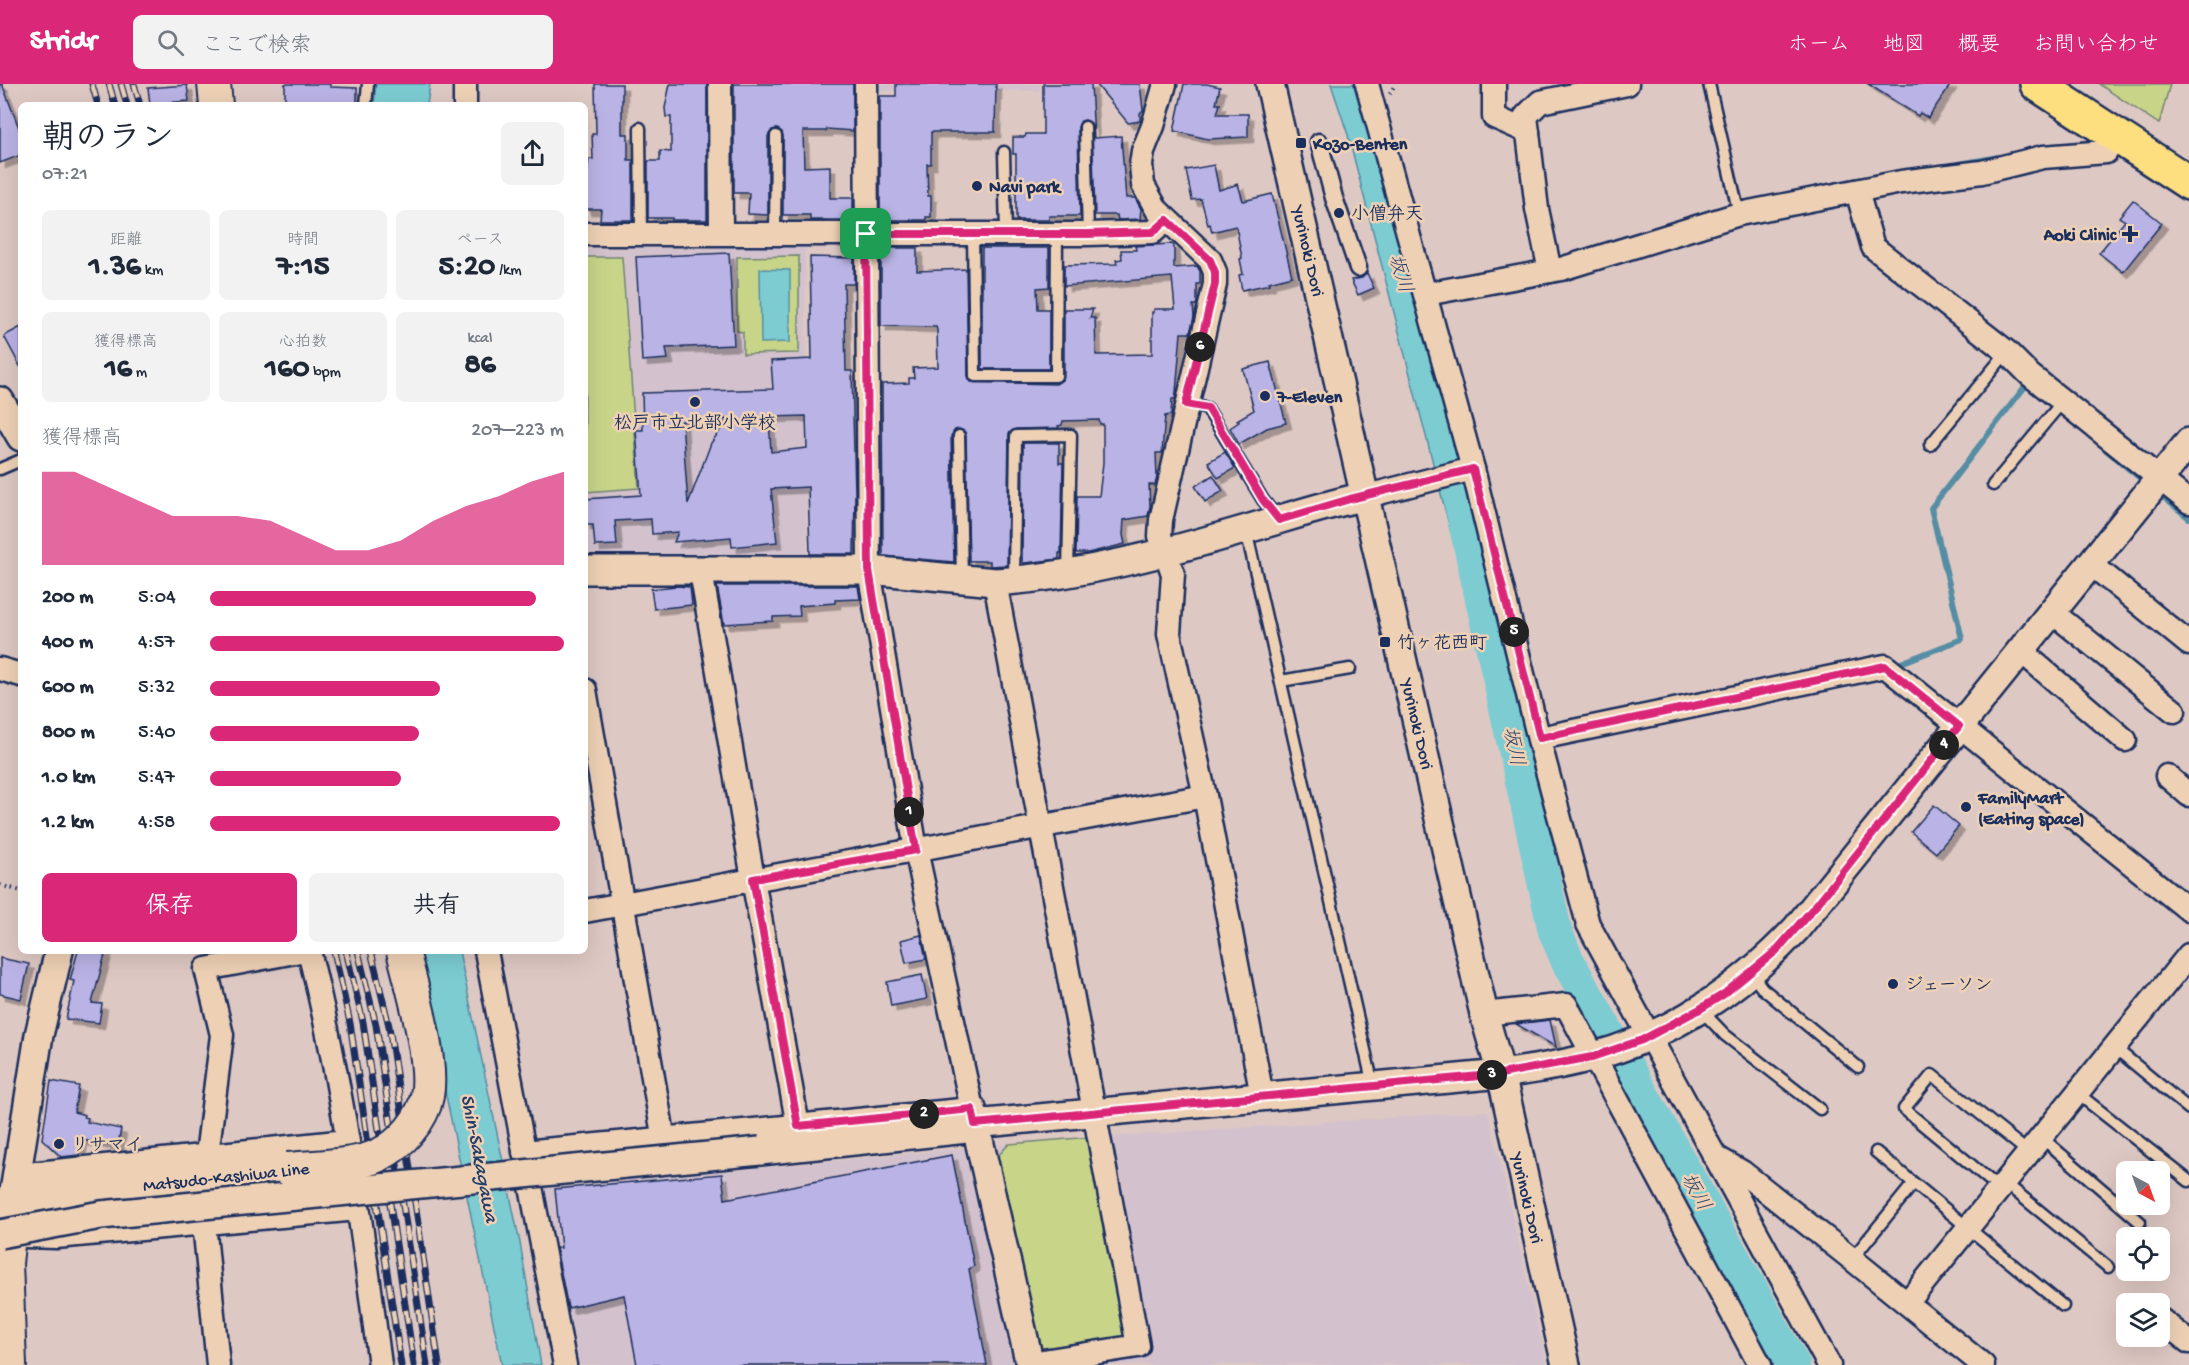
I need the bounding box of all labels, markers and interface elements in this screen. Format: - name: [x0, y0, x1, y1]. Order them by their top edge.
- search box: [133, 15, 553, 69]
- text: Stridr: [30, 26, 97, 59]
- icon: search: [154, 26, 187, 59]
- text: ここで検索: [202, 34, 312, 60]
- text: ホーム: [1788, 34, 1850, 59]
- text: 地図: [1883, 34, 1925, 59]
- text: 概要: [1958, 34, 2000, 59]
- text: お問い合わせ: [2033, 34, 2159, 59]
- text: 朝のラン: [42, 122, 174, 160]
- button: share: [501, 122, 564, 185]
- place label: Kozo-Benten: [1312, 135, 1408, 156]
- marker: Kozo-Benten: [1294, 136, 1308, 150]
- text: 07:21: [42, 164, 88, 187]
- place label: Navi park: [989, 178, 1062, 199]
- marker: Navi park: [970, 179, 984, 193]
- street label: Yurinoki Dori: [1285, 202, 1327, 299]
- place label: 小僧弁天: [1351, 204, 1423, 226]
- marker: 小僧弁天: [1332, 206, 1346, 220]
- pin: [840, 208, 891, 259]
- icon: arrive: [849, 217, 882, 250]
- marker: Aoki Clinic: [2121, 225, 2139, 243]
- place label: Aoki Clinic: [2043, 226, 2117, 247]
- text: 距離: [110, 232, 142, 251]
- text: 時間: [287, 232, 319, 251]
- text: ペース: [456, 232, 504, 251]
- text: 1.36: [89, 251, 141, 286]
- text: 7:15: [277, 251, 329, 286]
- text: 5:20: [438, 251, 495, 286]
- water label: 坂川: [1382, 251, 1416, 297]
- text: km: [141, 262, 163, 281]
- text: /km: [495, 262, 522, 281]
- text: kcal: [468, 330, 492, 349]
- pin: 6: [1185, 332, 1215, 362]
- text: 獲得標高: [94, 334, 158, 353]
- text: 心拍数: [279, 334, 327, 353]
- text: 6: [1196, 337, 1204, 356]
- text: 86: [464, 349, 496, 384]
- text: 16: [105, 353, 132, 388]
- text: 160: [265, 353, 309, 388]
- text: m: [132, 364, 147, 383]
- text: bpm: [309, 364, 341, 383]
- place label: 7-Eleven: [1276, 388, 1343, 409]
- marker: 7-Eleven: [1258, 389, 1272, 403]
- marker: 松戸市立北部小学校: [688, 395, 702, 409]
- place label: 松戸市立北部小学校: [614, 413, 776, 435]
- text: 207–223 m: [471, 420, 564, 443]
- text: 獲得標高: [42, 428, 122, 451]
- text: 200 m: [42, 587, 93, 610]
- text: 5:04: [138, 587, 176, 610]
- pin: 5: [1499, 617, 1529, 647]
- text: 5: [1510, 622, 1518, 641]
- text: 400 m: [42, 632, 93, 655]
- text: 4:57: [138, 632, 175, 655]
- place label: 竹ヶ花西町: [1397, 633, 1487, 655]
- marker: 竹ヶ花西町: [1378, 635, 1392, 649]
- street label: Yurinoki Dori: [1394, 675, 1436, 772]
- text: 600 m: [42, 677, 94, 700]
- text: 5:32: [138, 677, 175, 700]
- text: 800 m: [42, 722, 95, 745]
- text: 5:40: [138, 722, 176, 745]
- water label: 坂川: [1496, 725, 1528, 769]
- pin: 4: [1929, 730, 1959, 760]
- text: 4: [1940, 735, 1948, 754]
- text: 1.0 km: [42, 767, 96, 790]
- text: 5:47: [138, 767, 175, 790]
- place label: FamilyMart (Eating space): [1977, 789, 2085, 831]
- pin: 1: [894, 797, 924, 827]
- marker: FamilyMart (Eating space): [1959, 800, 1973, 814]
- text: 1: [906, 802, 912, 821]
- text: 1.2 km: [42, 812, 94, 835]
- text: 4:58: [138, 812, 175, 835]
- button: 保存: [42, 873, 297, 942]
- button: 共有: [309, 873, 564, 942]
- place label: ジェーソン: [1905, 976, 1992, 997]
- marker: ジェーソン: [1886, 977, 1900, 991]
- pin: 3: [1477, 1060, 1507, 1090]
- text: 3: [1488, 1065, 1496, 1084]
- water label: Shin-Sakagawa: [454, 1093, 502, 1226]
- pin: 2: [909, 1099, 939, 1129]
- text: 2: [920, 1104, 928, 1123]
- place label: リサマイ: [71, 1136, 143, 1157]
- marker: リサマイ: [52, 1137, 66, 1151]
- street label: Yurinoki Dori: [1504, 1149, 1546, 1246]
- street label: Matsudo-Kashiwa Line: [142, 1159, 311, 1198]
- north arrow: [2116, 1161, 2170, 1215]
- map controls: [2116, 1161, 2170, 1347]
- water label: 坂川: [1674, 1169, 1715, 1216]
- button: locate: [2116, 1227, 2170, 1281]
- button: layers: [2116, 1293, 2170, 1347]

